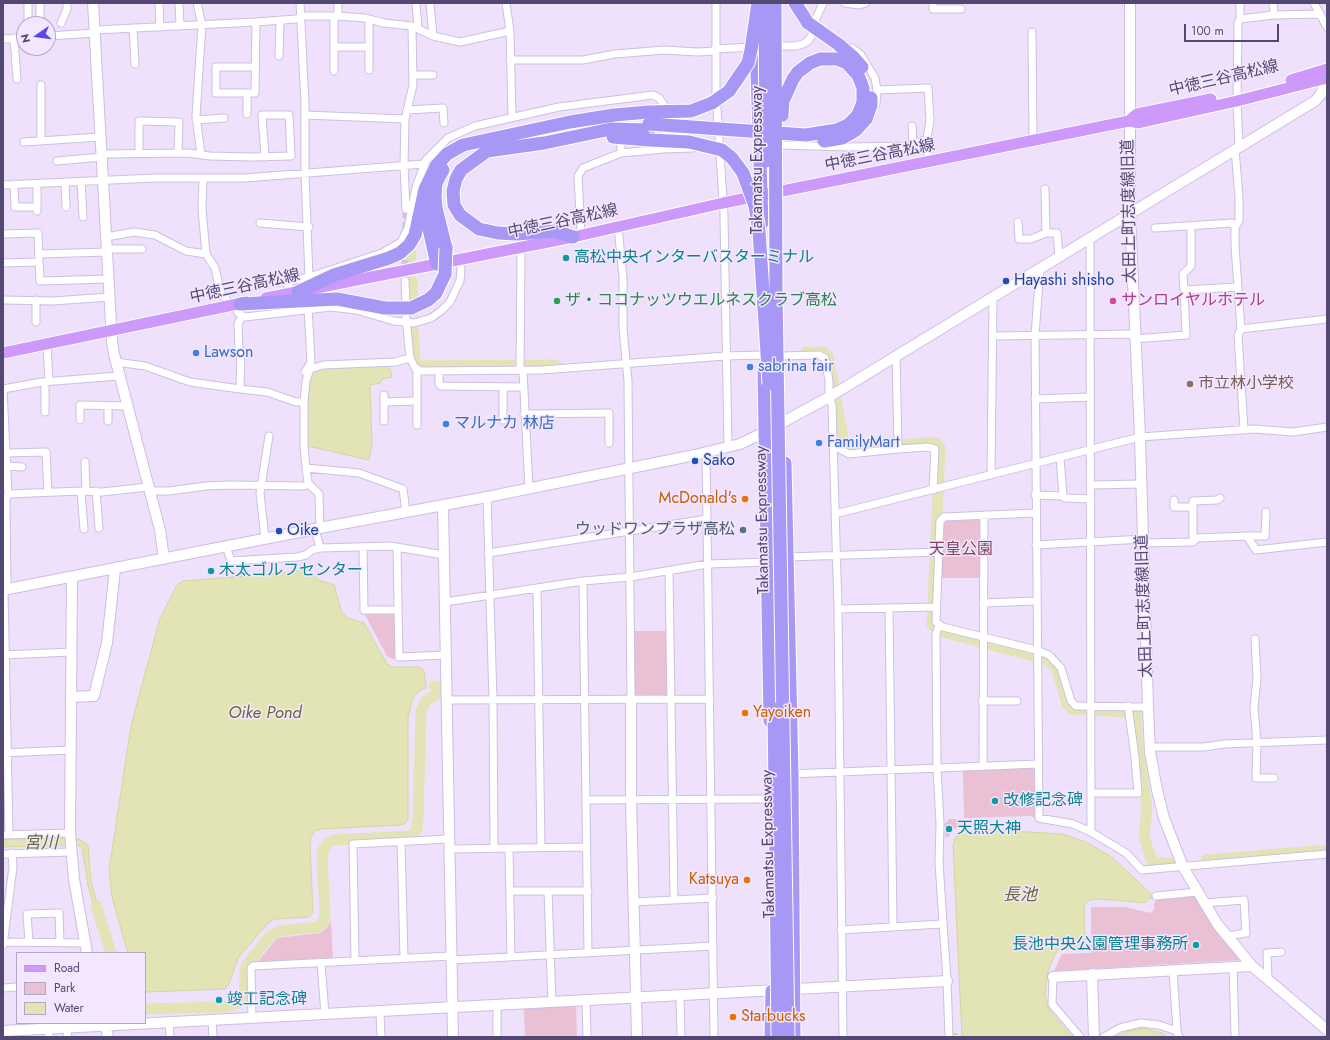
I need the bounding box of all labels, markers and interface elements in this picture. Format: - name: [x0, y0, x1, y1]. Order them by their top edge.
- north arrow: [16, 16, 56, 56]
- scale bar: [1186, 16, 1281, 42]
- text: 100 m: [1191, 22, 1224, 40]
- text: N: [17, 32, 34, 45]
- street label: 中徳三谷高松線: [1167, 57, 1281, 101]
- street label: Takamatsu Expressway: [748, 86, 768, 234]
- street label: 中徳三谷高松線: [823, 136, 937, 176]
- street label: 太田上町志度線旧道: [1119, 139, 1141, 283]
- street label: 中徳三谷高松線: [506, 201, 620, 243]
- place label: 高松中央インターバスターミナル: [574, 248, 814, 268]
- marker: 高松中央インターバスターミナル: [561, 253, 571, 263]
- street label: 中徳三谷高松線: [188, 266, 302, 308]
- place label: Hayashi shisho: [1014, 271, 1114, 291]
- marker: Hayashi shisho: [1001, 276, 1011, 286]
- place label: ザ・ココナッツウエルネスクラブ高松: [565, 291, 837, 311]
- place label: サンロイヤルホテル: [1121, 291, 1265, 311]
- marker: ザ・ココナッツウエルネスクラブ高松: [552, 296, 562, 306]
- marker: サンロイヤルホテル: [1108, 296, 1118, 306]
- place label: Lawson: [204, 343, 253, 363]
- marker: Lawson: [191, 348, 201, 358]
- place label: sabrina fair: [758, 357, 834, 377]
- marker: sabrina fair: [745, 362, 755, 372]
- place label: 市立林小学校: [1198, 374, 1294, 394]
- marker: 市立林小学校: [1185, 379, 1195, 389]
- place label: マルナカ 林店: [454, 414, 555, 434]
- marker: マルナカ 林店: [441, 419, 451, 429]
- place label: FamilyMart: [827, 433, 900, 453]
- marker: FamilyMart: [814, 438, 824, 448]
- street label: Takamatsu Expressway: [752, 446, 774, 594]
- place label: Sako: [703, 451, 735, 471]
- marker: Sako: [690, 456, 700, 466]
- place label: McDonald's: [658, 489, 737, 509]
- marker: McDonald's: [740, 494, 750, 504]
- place label: ウッドワンプラザ高松: [575, 520, 735, 540]
- place label: Oike: [287, 521, 319, 541]
- marker: ウッドワンプラザ高松: [738, 525, 748, 535]
- marker: Oike: [274, 526, 284, 536]
- street label: 太田上町志度線旧道: [1133, 534, 1157, 678]
- park label: 天皇公園: [929, 540, 993, 560]
- place label: 木太ゴルフセンター: [219, 561, 363, 581]
- marker: 木太ゴルフセンター: [206, 566, 216, 576]
- place label: Yayoiken: [753, 703, 811, 723]
- water label: Oike Pond: [228, 704, 302, 724]
- marker: Yayoiken: [740, 708, 750, 718]
- street label: Takamatsu Expressway: [758, 770, 780, 918]
- place label: 改修記念碑: [1003, 791, 1083, 811]
- marker: 改修記念碑: [990, 796, 1000, 806]
- place label: 天照大神: [957, 819, 1021, 839]
- marker: 天照大神: [944, 824, 954, 834]
- water label: 宮川: [24, 834, 58, 854]
- place label: Katsuya: [689, 870, 739, 890]
- marker: Katsuya: [742, 875, 752, 885]
- water label: 長池: [1003, 886, 1037, 906]
- place label: 長池中央公園管理事務所: [1012, 935, 1188, 955]
- marker: 長池中央公園管理事務所: [1191, 940, 1201, 950]
- legend: [16, 952, 146, 1024]
- text: Road: [54, 959, 80, 977]
- text: Park: [54, 979, 75, 997]
- place label: 竣工記念碑: [227, 990, 307, 1010]
- marker: 竣工記念碑: [214, 995, 224, 1005]
- text: Water: [54, 999, 84, 1017]
- place label: Starbucks: [741, 1007, 805, 1027]
- marker: Starbucks: [728, 1012, 738, 1022]

